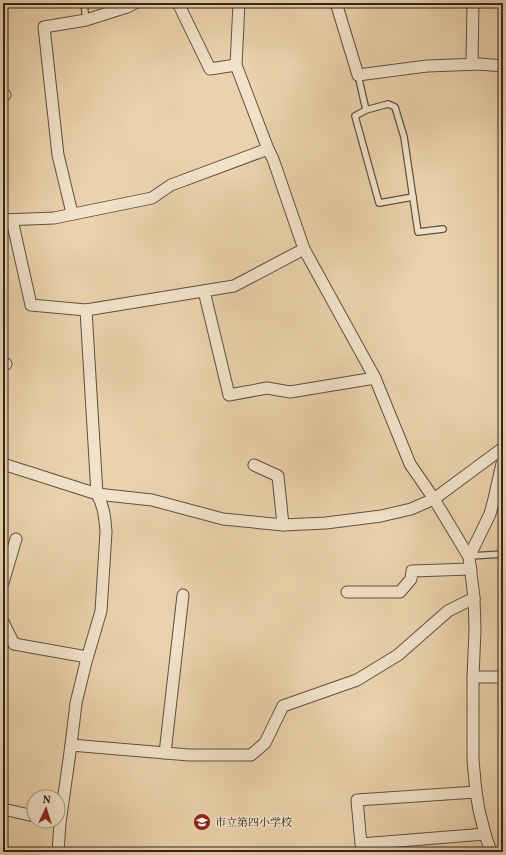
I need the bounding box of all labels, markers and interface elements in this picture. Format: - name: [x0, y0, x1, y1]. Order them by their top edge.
- north arrow: [26, 789, 66, 829]
- text: N: [42, 793, 51, 808]
- school or university icon: 市立第四小学校: [192, 812, 212, 832]
- place label: 市立第四小学校: [215, 816, 292, 831]

